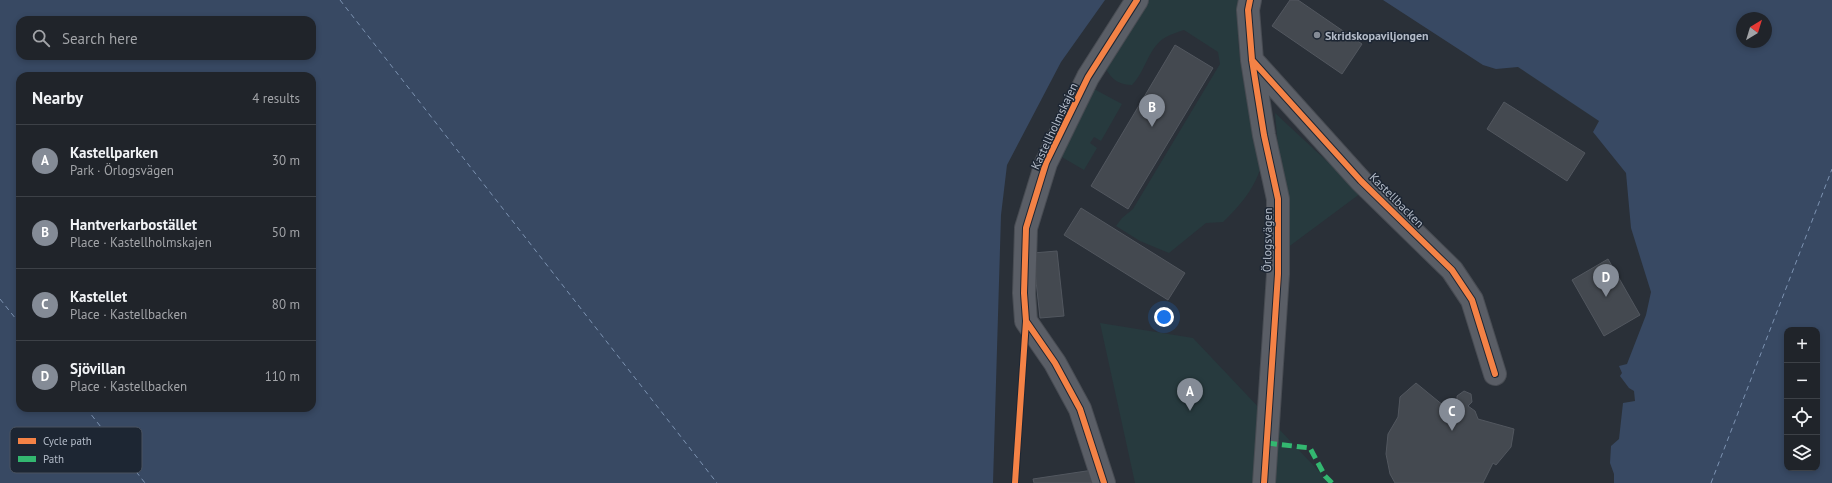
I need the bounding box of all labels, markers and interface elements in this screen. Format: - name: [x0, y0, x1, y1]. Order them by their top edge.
- north arrow: [1736, 12, 1772, 48]
- search box: [16, 16, 316, 60]
- icon: search: [30, 27, 52, 49]
- place label: Skridskopaviljongen: [1325, 28, 1429, 43]
- text: Search here: [62, 29, 138, 48]
- marker: Skridskopaviljongen: [1312, 30, 1322, 40]
- street label: Kastellholmskajen: [1027, 80, 1081, 172]
- text: Nearby: [32, 87, 83, 109]
- text: 4 results: [252, 90, 300, 107]
- pin: B: [1139, 94, 1165, 127]
- text: Kastellparken: [70, 143, 158, 162]
- text: A: [41, 152, 49, 169]
- text: 30 m: [272, 152, 300, 169]
- text: Park · Örlogsvägen: [70, 162, 174, 179]
- street label: Kastellbacken: [1367, 170, 1427, 230]
- street label: Örlogsvägen: [1259, 208, 1275, 272]
- text: Hantverkarbostället: [70, 215, 197, 234]
- text: B: [41, 224, 49, 241]
- text: 50 m: [272, 224, 300, 241]
- text: Place · Kastellholmskajen: [70, 234, 212, 251]
- pin: D: [1593, 264, 1619, 297]
- text: Kastellet: [70, 287, 127, 306]
- text: C: [41, 296, 49, 313]
- text: 80 m: [272, 296, 300, 313]
- text: Place · Kastellbacken: [70, 306, 187, 323]
- your location: [1154, 307, 1174, 327]
- map controls: [1784, 327, 1820, 471]
- button: +: [1784, 327, 1820, 363]
- text: Sjövillan: [70, 359, 125, 378]
- button: −: [1784, 363, 1820, 399]
- text: D: [41, 368, 49, 385]
- text: 110 m: [265, 368, 300, 385]
- text: Place · Kastellbacken: [70, 378, 187, 395]
- pin: A: [1177, 378, 1203, 411]
- pin: C: [1439, 398, 1465, 431]
- button: locate: [1784, 399, 1820, 435]
- legend: [10, 427, 142, 473]
- text: Cycle path: [43, 434, 92, 448]
- button: layers: [1784, 435, 1820, 471]
- text: Path: [43, 452, 64, 466]

